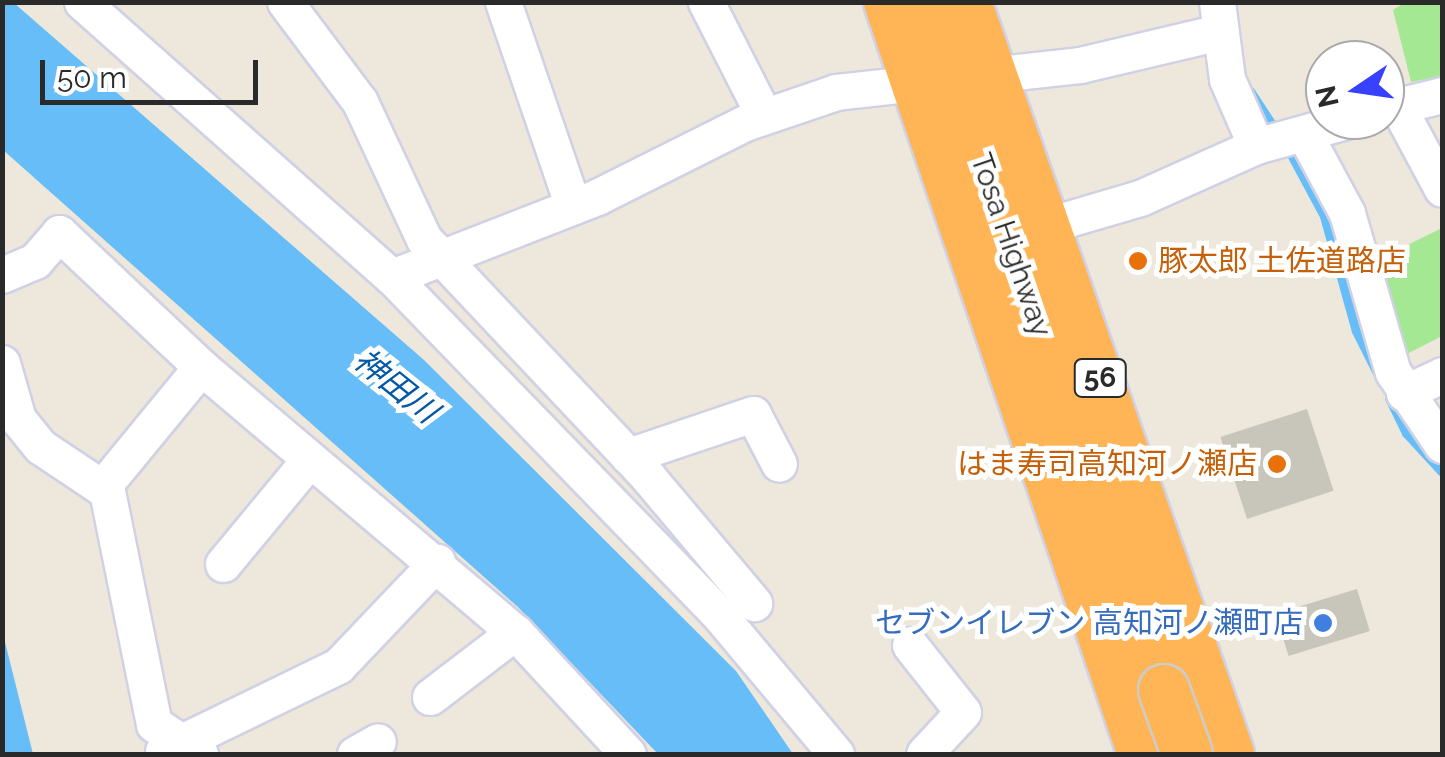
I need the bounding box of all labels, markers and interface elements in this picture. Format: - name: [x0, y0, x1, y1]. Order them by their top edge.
- scale bar: [45, 40, 262, 102]
- north arrow: [1305, 40, 1405, 140]
- text: 50 m: [57, 60, 127, 95]
- text: N: [1309, 82, 1346, 111]
- street label: Tosa Highway: [963, 148, 1059, 342]
- place label: 豚太郎 土佐道路店: [1158, 243, 1406, 279]
- marker: 豚太郎 土佐道路店: [1127, 250, 1149, 272]
- water label: 神田川: [347, 341, 445, 431]
- road number: 56: [1072, 355, 1128, 401]
- place label: はま寿司高知河ノ瀬店: [957, 446, 1257, 482]
- marker: はま寿司高知河ノ瀬店: [1266, 453, 1288, 475]
- place label: セブンイレブン 高知河ノ瀬町店: [875, 605, 1303, 641]
- marker: セブンイレブン 高知河ノ瀬町店: [1312, 612, 1334, 634]

